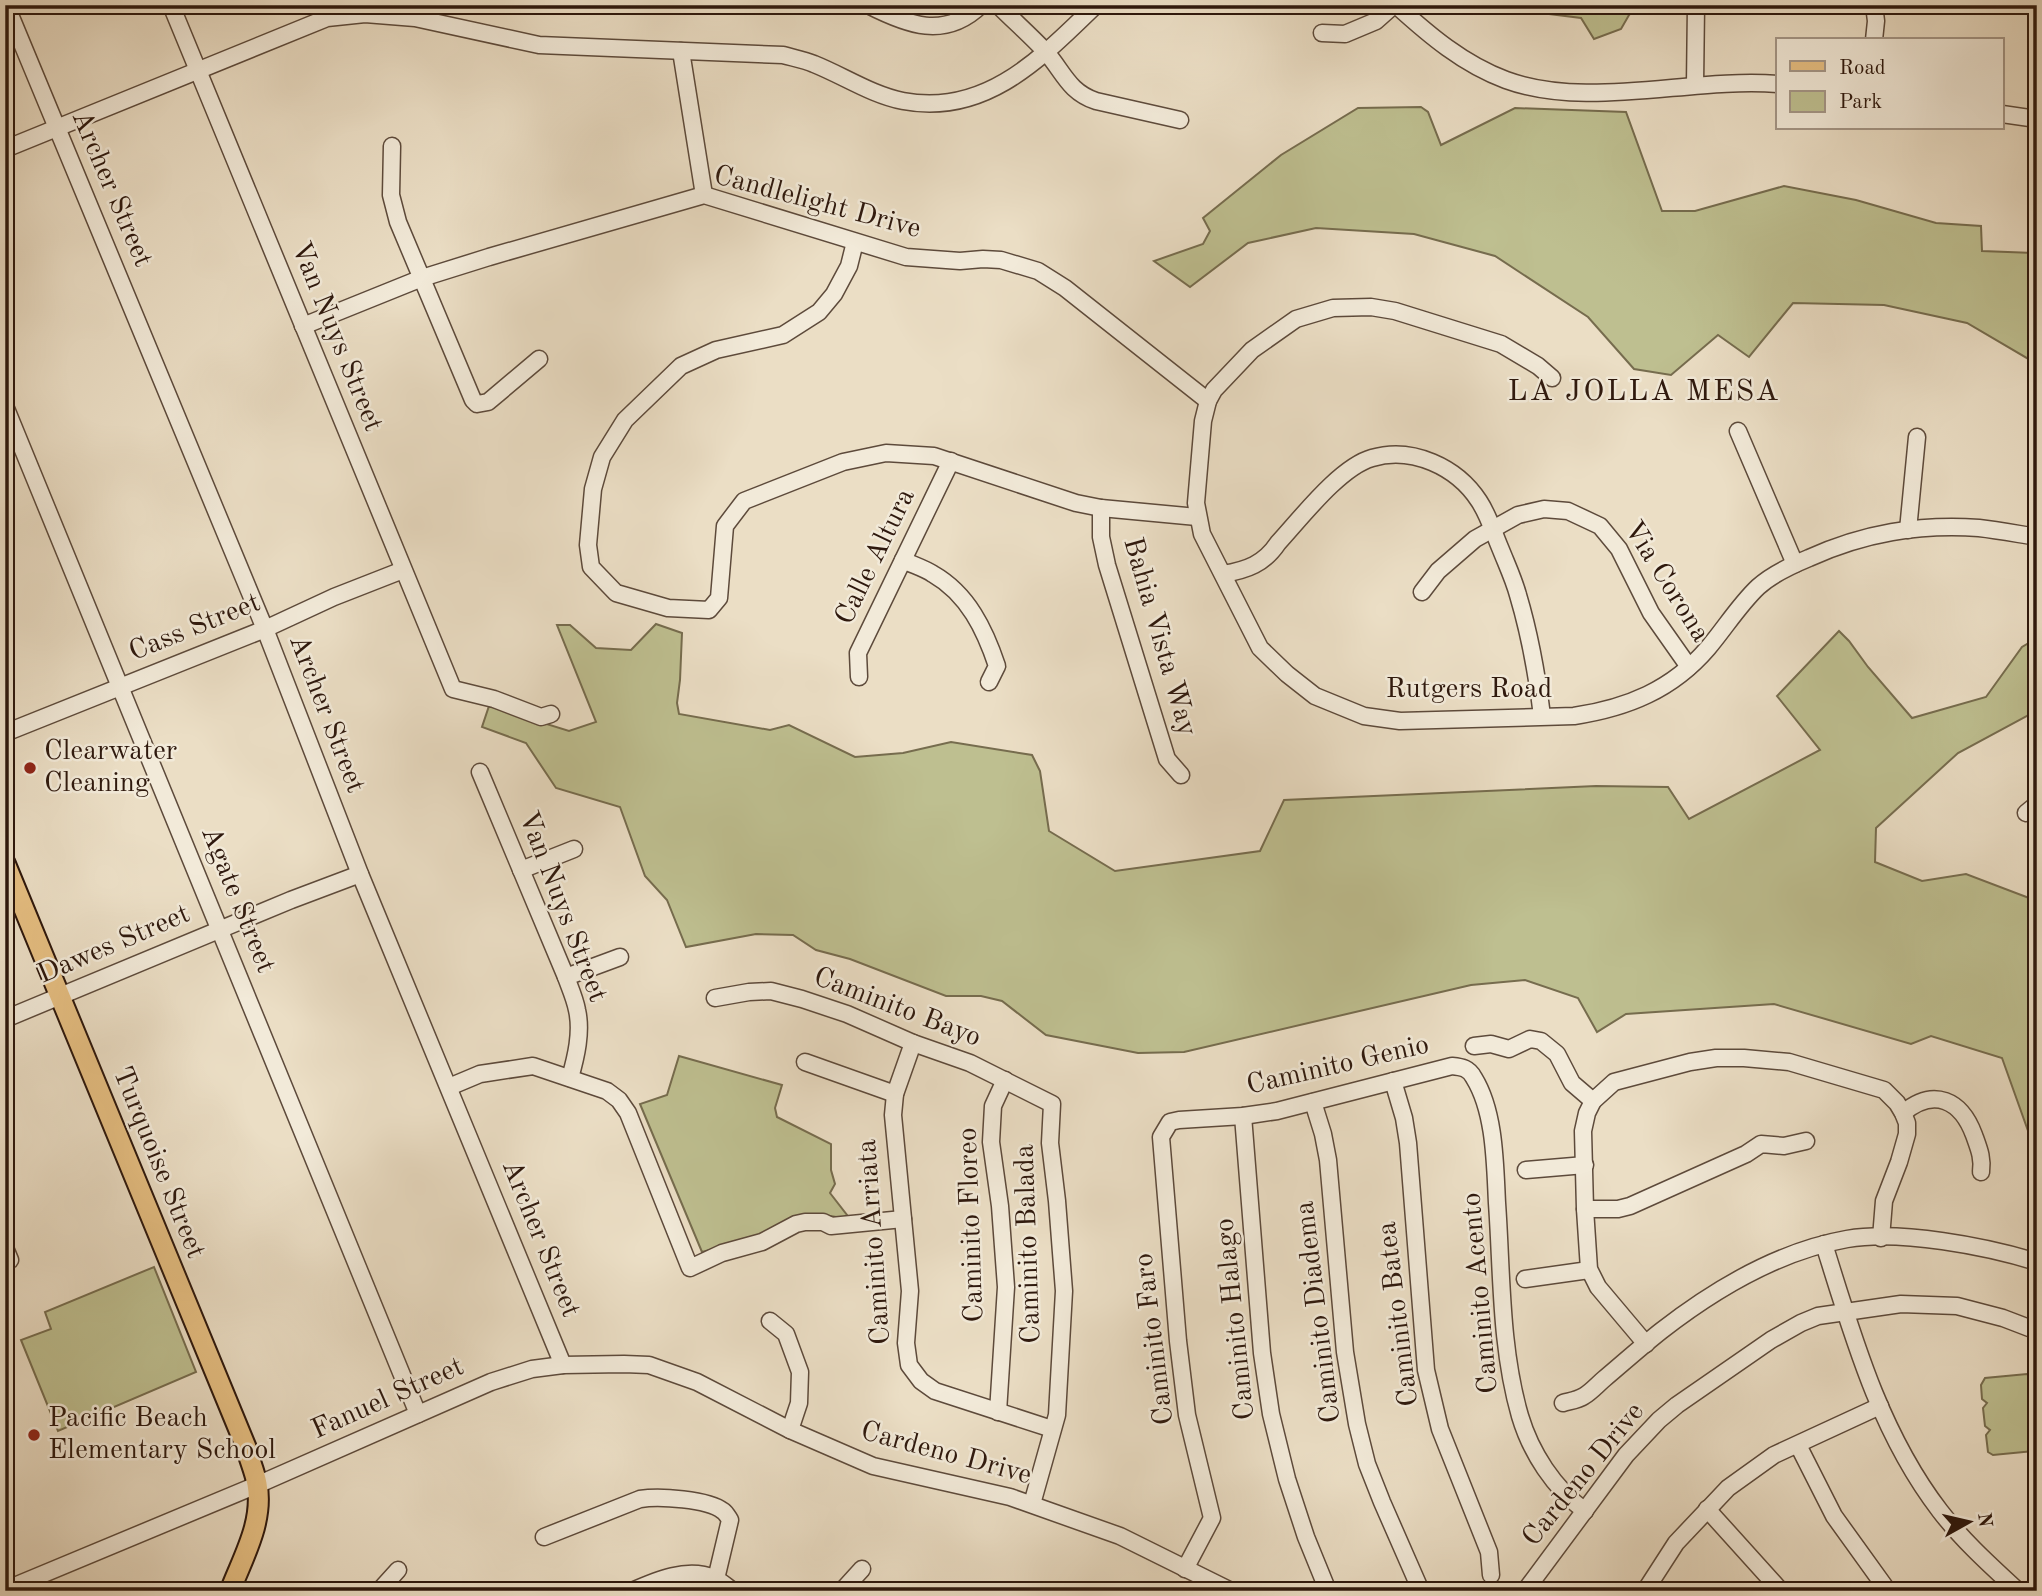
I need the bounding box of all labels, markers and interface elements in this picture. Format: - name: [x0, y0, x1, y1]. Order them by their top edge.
- legend: [1776, 38, 2004, 130]
- text: Road: [1839, 58, 1886, 79]
- text: Park: [1839, 92, 1882, 113]
- street label: Archer Street: [66, 107, 156, 271]
- street label: Candlelight Drive: [710, 162, 924, 244]
- street label: Van Nuys Street: [285, 238, 387, 436]
- district label: LA JOLLA MESA: [1508, 377, 1780, 407]
- street label: Calle Altura: [831, 484, 921, 629]
- street label: Via Corona: [1618, 517, 1714, 647]
- street label: Bahia Vista Way: [1117, 535, 1201, 740]
- street label: Cass Street: [125, 589, 265, 667]
- street label: Archer Street: [283, 631, 369, 797]
- street label: Rutgers Road: [1386, 676, 1552, 704]
- place label: Clearwater Cleaning: [44, 738, 177, 798]
- marker: Clearwater Cleaning: [22, 760, 38, 776]
- street label: Van Nuys Street: [513, 808, 611, 1006]
- street label: Agate Street: [195, 823, 279, 977]
- street label: Dawes Street: [34, 900, 194, 990]
- street label: Caminito Bayo: [810, 963, 984, 1053]
- street label: Caminito Genio: [1244, 1031, 1432, 1101]
- street label: Turquoise Street: [107, 1063, 209, 1263]
- street label: Caminito Floreo: [955, 1127, 989, 1323]
- street label: Caminito Arriata: [854, 1138, 896, 1346]
- street label: Caminito Balada: [1012, 1144, 1046, 1344]
- street label: Archer Street: [496, 1156, 584, 1322]
- street label: Caminito Acento: [1458, 1191, 1504, 1395]
- street label: Caminito Diadema: [1291, 1199, 1347, 1425]
- street label: Caminito Halago: [1211, 1217, 1261, 1421]
- street label: Caminito Batea: [1374, 1220, 1424, 1408]
- street label: Caminito Faro: [1131, 1251, 1179, 1427]
- street label: Fanuel Street: [308, 1353, 468, 1445]
- street label: Cardeno Drive: [1518, 1398, 1650, 1552]
- place label: Pacific Beach Elementary School: [48, 1405, 276, 1465]
- street label: Cardeno Drive: [858, 1418, 1034, 1490]
- marker: Pacific Beach Elementary School: [26, 1427, 42, 1443]
- north arrow: [1934, 1488, 2004, 1558]
- text: N: [1973, 1511, 1994, 1529]

